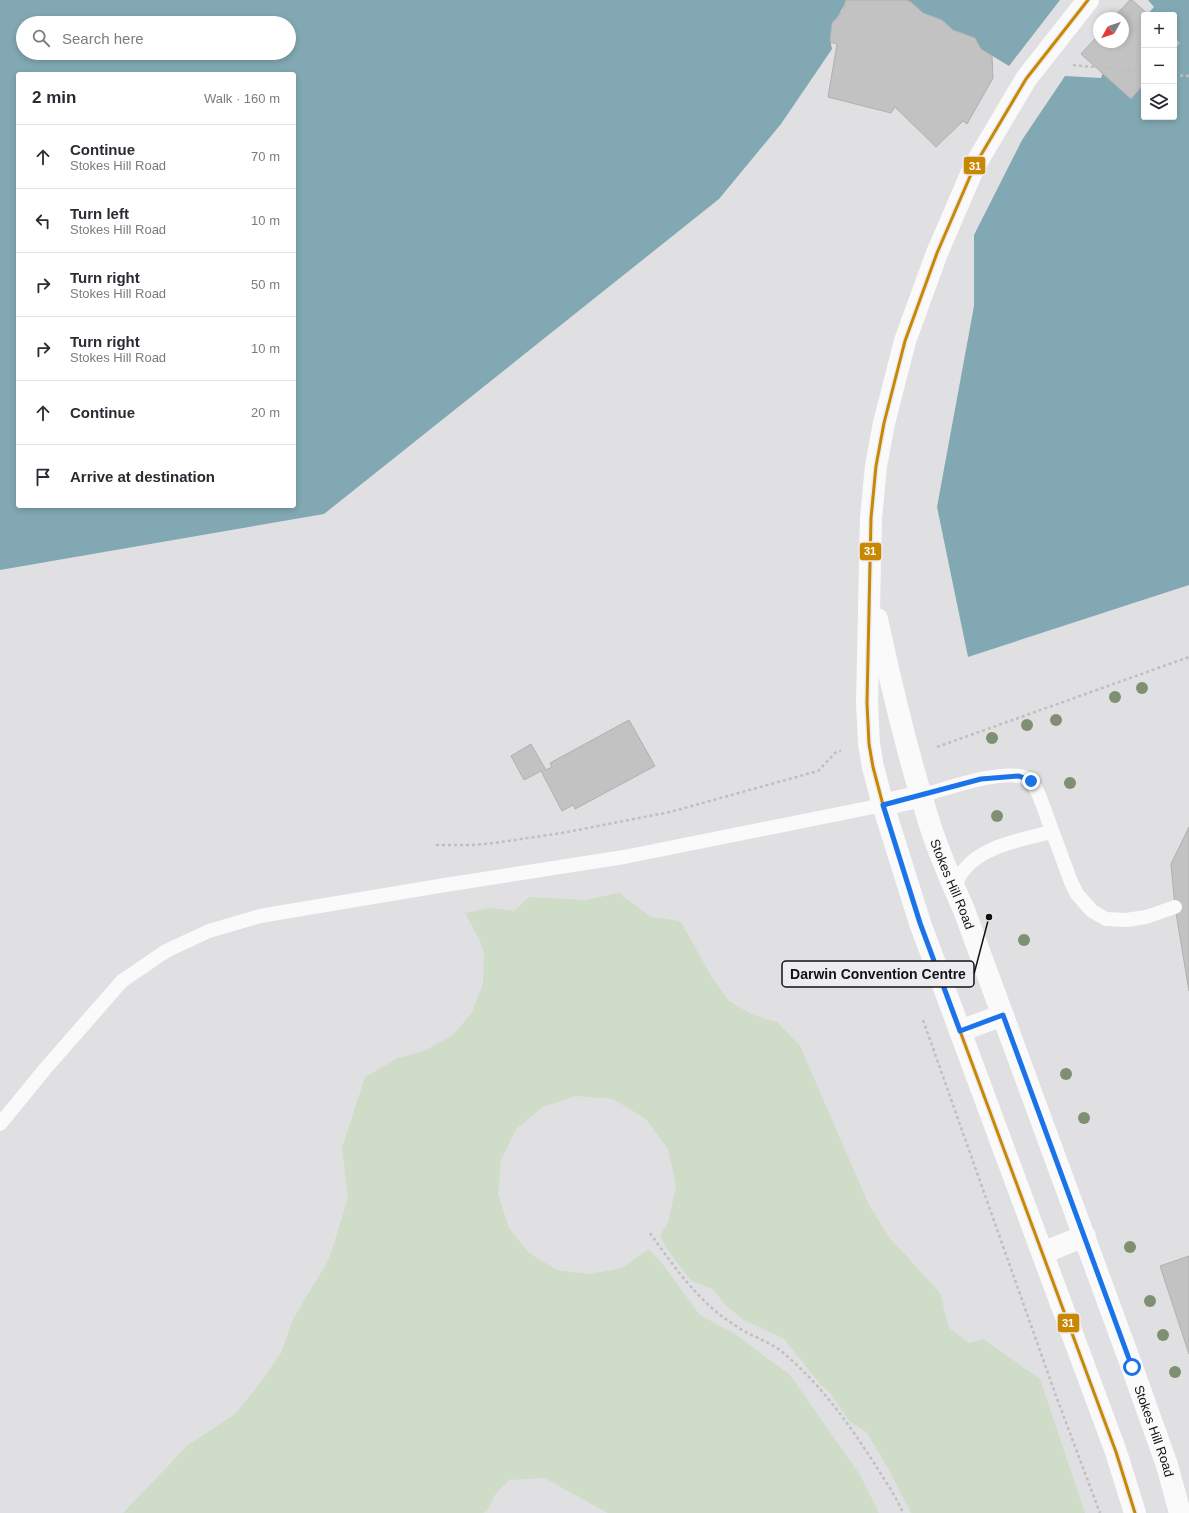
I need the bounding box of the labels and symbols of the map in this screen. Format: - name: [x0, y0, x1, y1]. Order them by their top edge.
- north arrow: [1093, 12, 1129, 48]
- line badge: 31: [963, 156, 986, 175]
- text: 31: [969, 160, 981, 172]
- line badge: 31: [859, 542, 882, 561]
- text: 31: [864, 545, 876, 557]
- route end: [1022, 772, 1040, 790]
- street label: Stokes Hill Road: [928, 837, 978, 931]
- callout: Darwin Convention Centre: [782, 961, 974, 987]
- text: Darwin Convention Centre: [790, 966, 966, 982]
- line badge: 31: [1057, 1313, 1080, 1333]
- text: 31: [1062, 1317, 1074, 1329]
- route start: [1123, 1358, 1141, 1376]
- street label: Stokes Hill Road: [1132, 1383, 1177, 1478]

